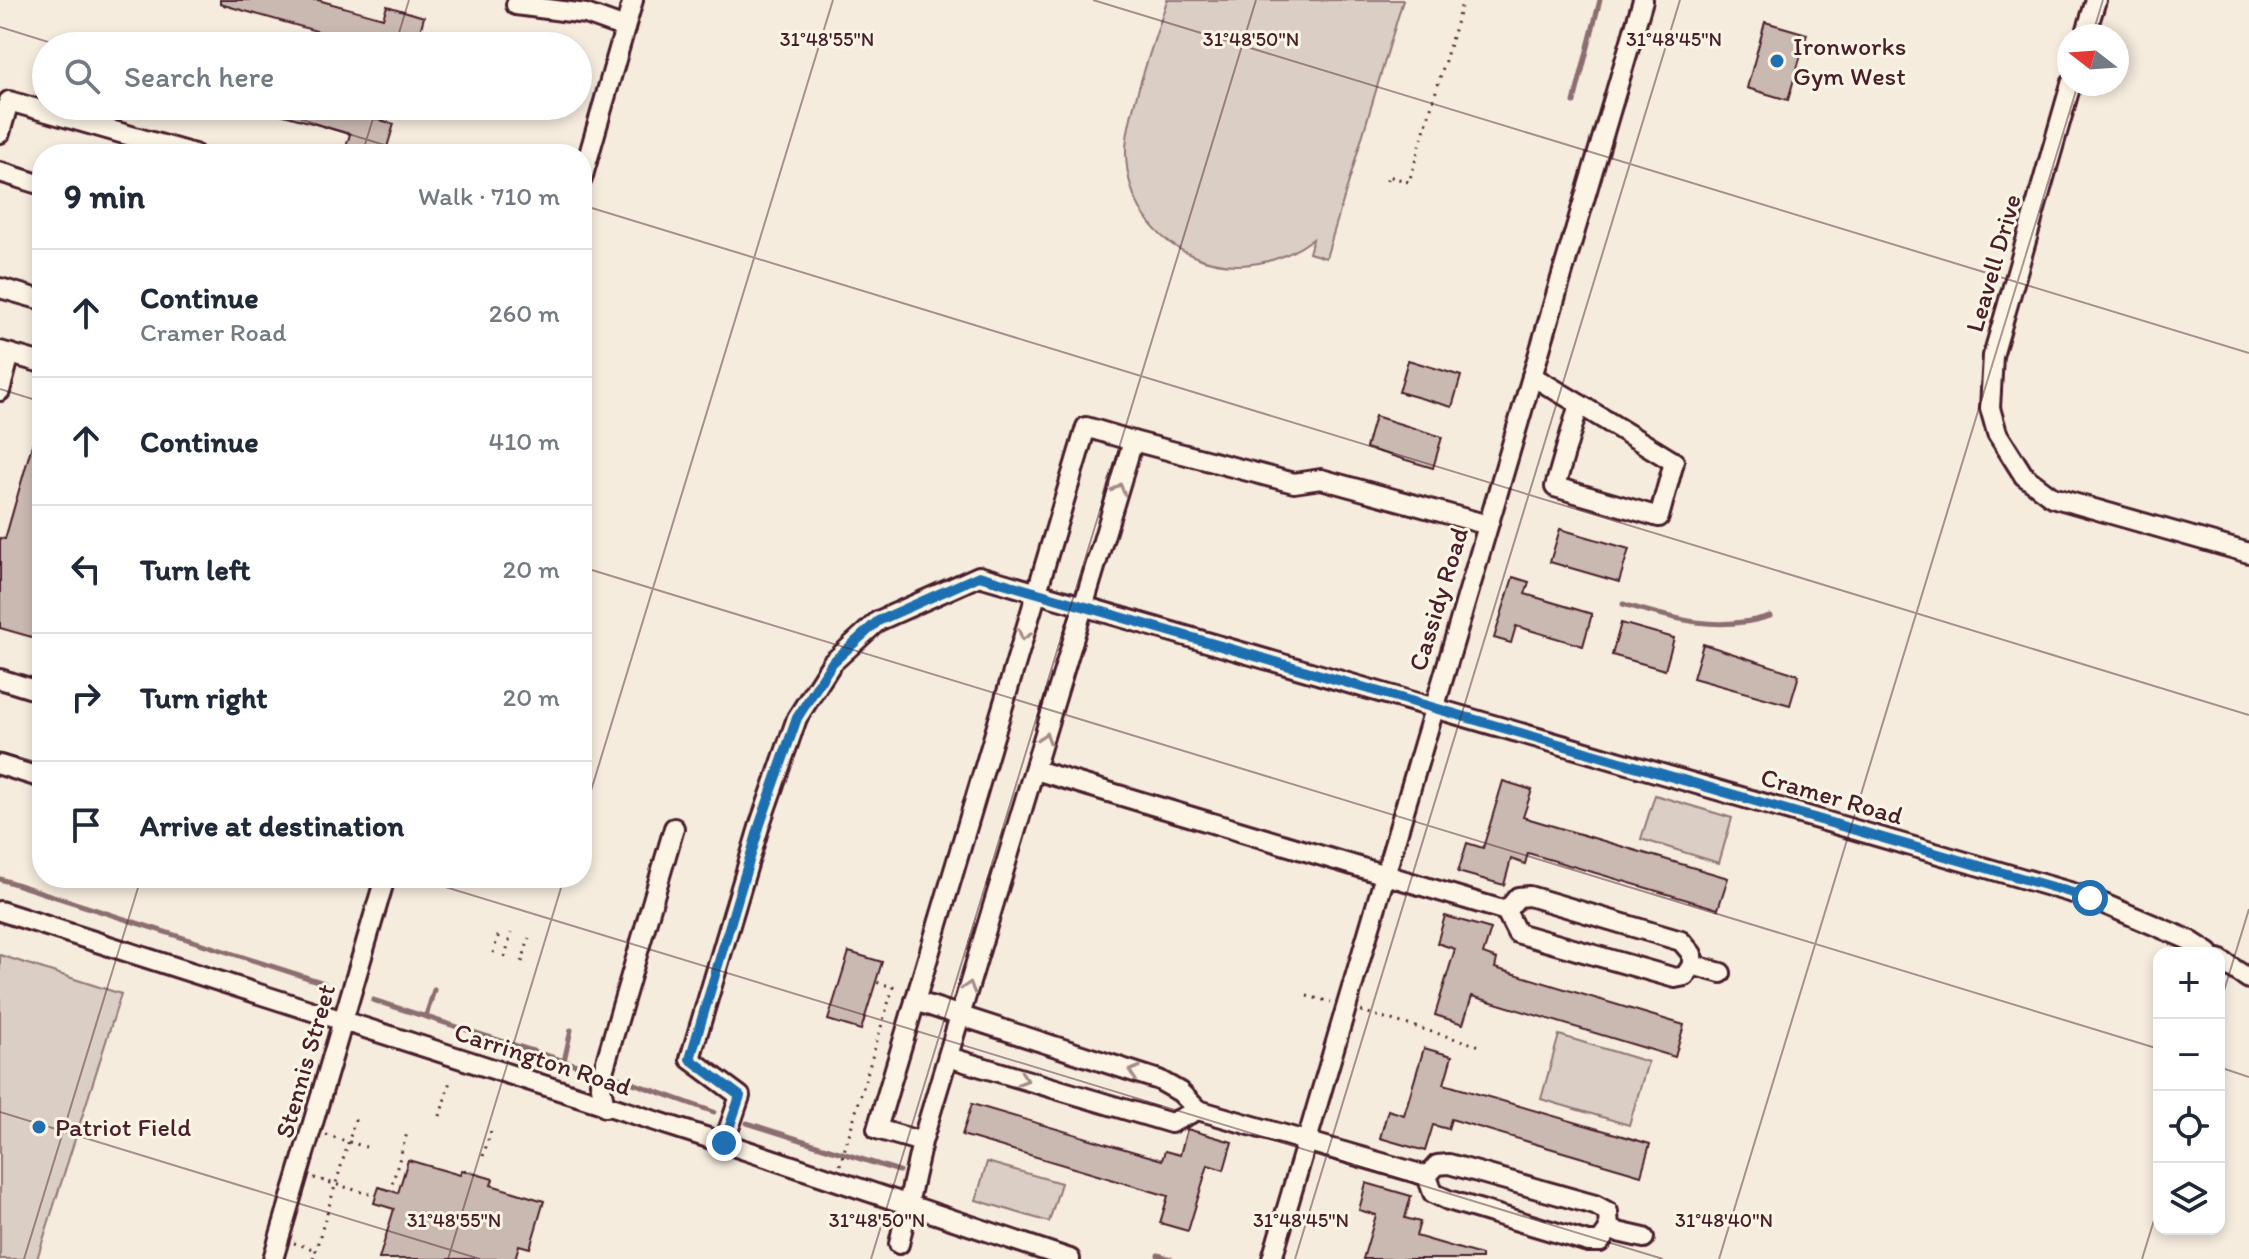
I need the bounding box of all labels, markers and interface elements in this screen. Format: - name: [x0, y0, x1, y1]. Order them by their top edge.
- north arrow: [2057, 24, 2129, 96]
- text: 31°48'55"N: [780, 27, 874, 51]
- text: 31°48'50"N: [1203, 27, 1299, 51]
- text: 31°48'45"N: [1626, 27, 1722, 51]
- place label: Ironworks Gym West: [1793, 30, 1906, 92]
- search box: [32, 32, 592, 120]
- marker: Ironworks Gym West: [1768, 52, 1786, 70]
- icon: search: [60, 54, 104, 98]
- text: Search here: [124, 58, 274, 95]
- text: 9 min: [64, 176, 145, 217]
- text: Walk · 710 m: [418, 180, 560, 212]
- street label: Leavell Drive: [1958, 190, 2028, 336]
- text: Continue: [140, 279, 259, 316]
- icon: ahead: [64, 291, 108, 335]
- text: 260 m: [489, 297, 560, 329]
- text: Cramer Road: [140, 316, 287, 348]
- icon: ahead: [64, 419, 108, 463]
- text: Continue: [140, 423, 259, 460]
- text: 410 m: [489, 425, 560, 457]
- one-way arrow: [1110, 482, 1126, 496]
- street label: Cassidy Road: [1401, 523, 1475, 675]
- icon: left: [64, 547, 108, 591]
- text: Turn left: [140, 551, 251, 588]
- text: 20 m: [503, 553, 560, 585]
- one-way arrow: [1017, 627, 1033, 641]
- icon: right: [64, 675, 108, 719]
- text: Turn right: [140, 679, 268, 716]
- text: 20 m: [503, 681, 560, 713]
- one-way arrow: [1036, 732, 1052, 746]
- street label: Cramer Road: [1757, 760, 1907, 832]
- icon: arrive: [64, 803, 108, 847]
- text: Arrive at destination: [140, 807, 404, 844]
- route start: [2072, 880, 2108, 916]
- map controls: [2153, 947, 2225, 1235]
- button: +: [2153, 947, 2225, 1019]
- street label: Stennis Street: [268, 980, 342, 1142]
- one-way arrow: [960, 981, 976, 995]
- street label: Carrington Road: [450, 1015, 636, 1103]
- button: −: [2153, 1019, 2225, 1091]
- one-way arrow: [1128, 1065, 1142, 1081]
- one-way arrow: [1016, 1070, 1029, 1086]
- button: locate: [2153, 1091, 2225, 1163]
- place label: Patriot Field: [55, 1111, 191, 1143]
- marker: Patriot Field: [30, 1118, 48, 1136]
- route end: [706, 1125, 742, 1161]
- button: layers: [2153, 1163, 2225, 1235]
- text: 31°48'55"N: [407, 1208, 501, 1232]
- text: 31°48'50"N: [829, 1208, 925, 1232]
- text: 31°48'45"N: [1253, 1208, 1349, 1232]
- text: 31°48'40"N: [1675, 1208, 1773, 1232]

